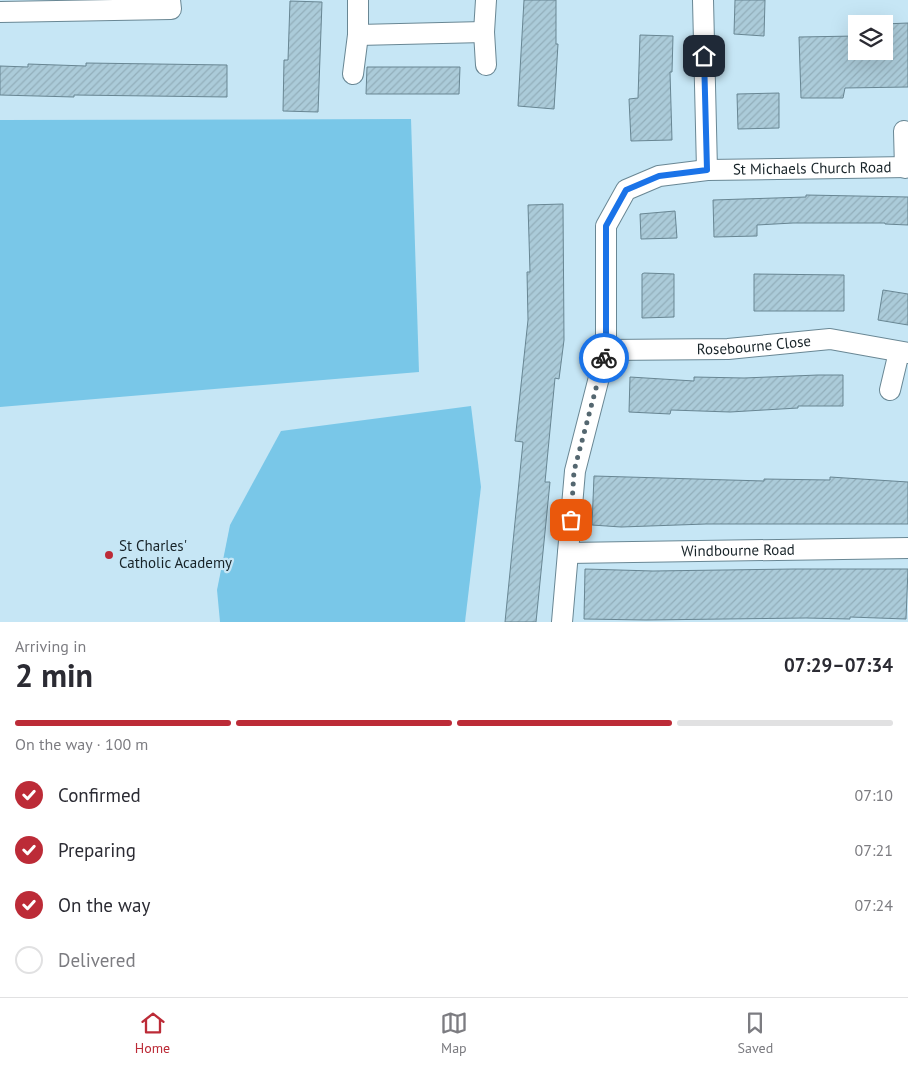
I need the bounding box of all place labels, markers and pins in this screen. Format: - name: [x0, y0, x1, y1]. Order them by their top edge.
- pin: [683, 35, 725, 77]
- pin: [550, 499, 592, 541]
- place label: St Charles' Catholic Academy: [119, 536, 232, 572]
- marker: St Charles' Catholic Academy: [103, 549, 115, 561]

